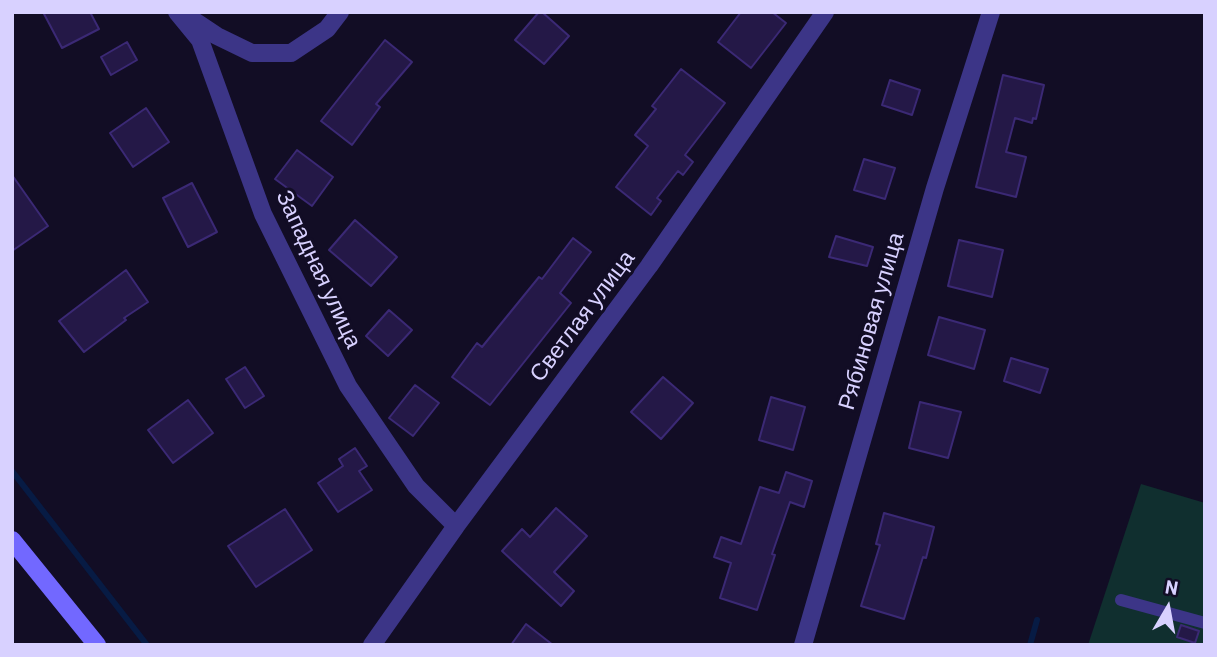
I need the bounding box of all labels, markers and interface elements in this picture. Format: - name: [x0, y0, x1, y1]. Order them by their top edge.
- street label: Западная улица: [270, 186, 368, 352]
- street label: Рябиновая улица: [832, 229, 910, 413]
- street label: Светлая улица: [524, 245, 640, 387]
- north arrow: [1133, 573, 1203, 643]
- text: N: [1164, 574, 1180, 599]

